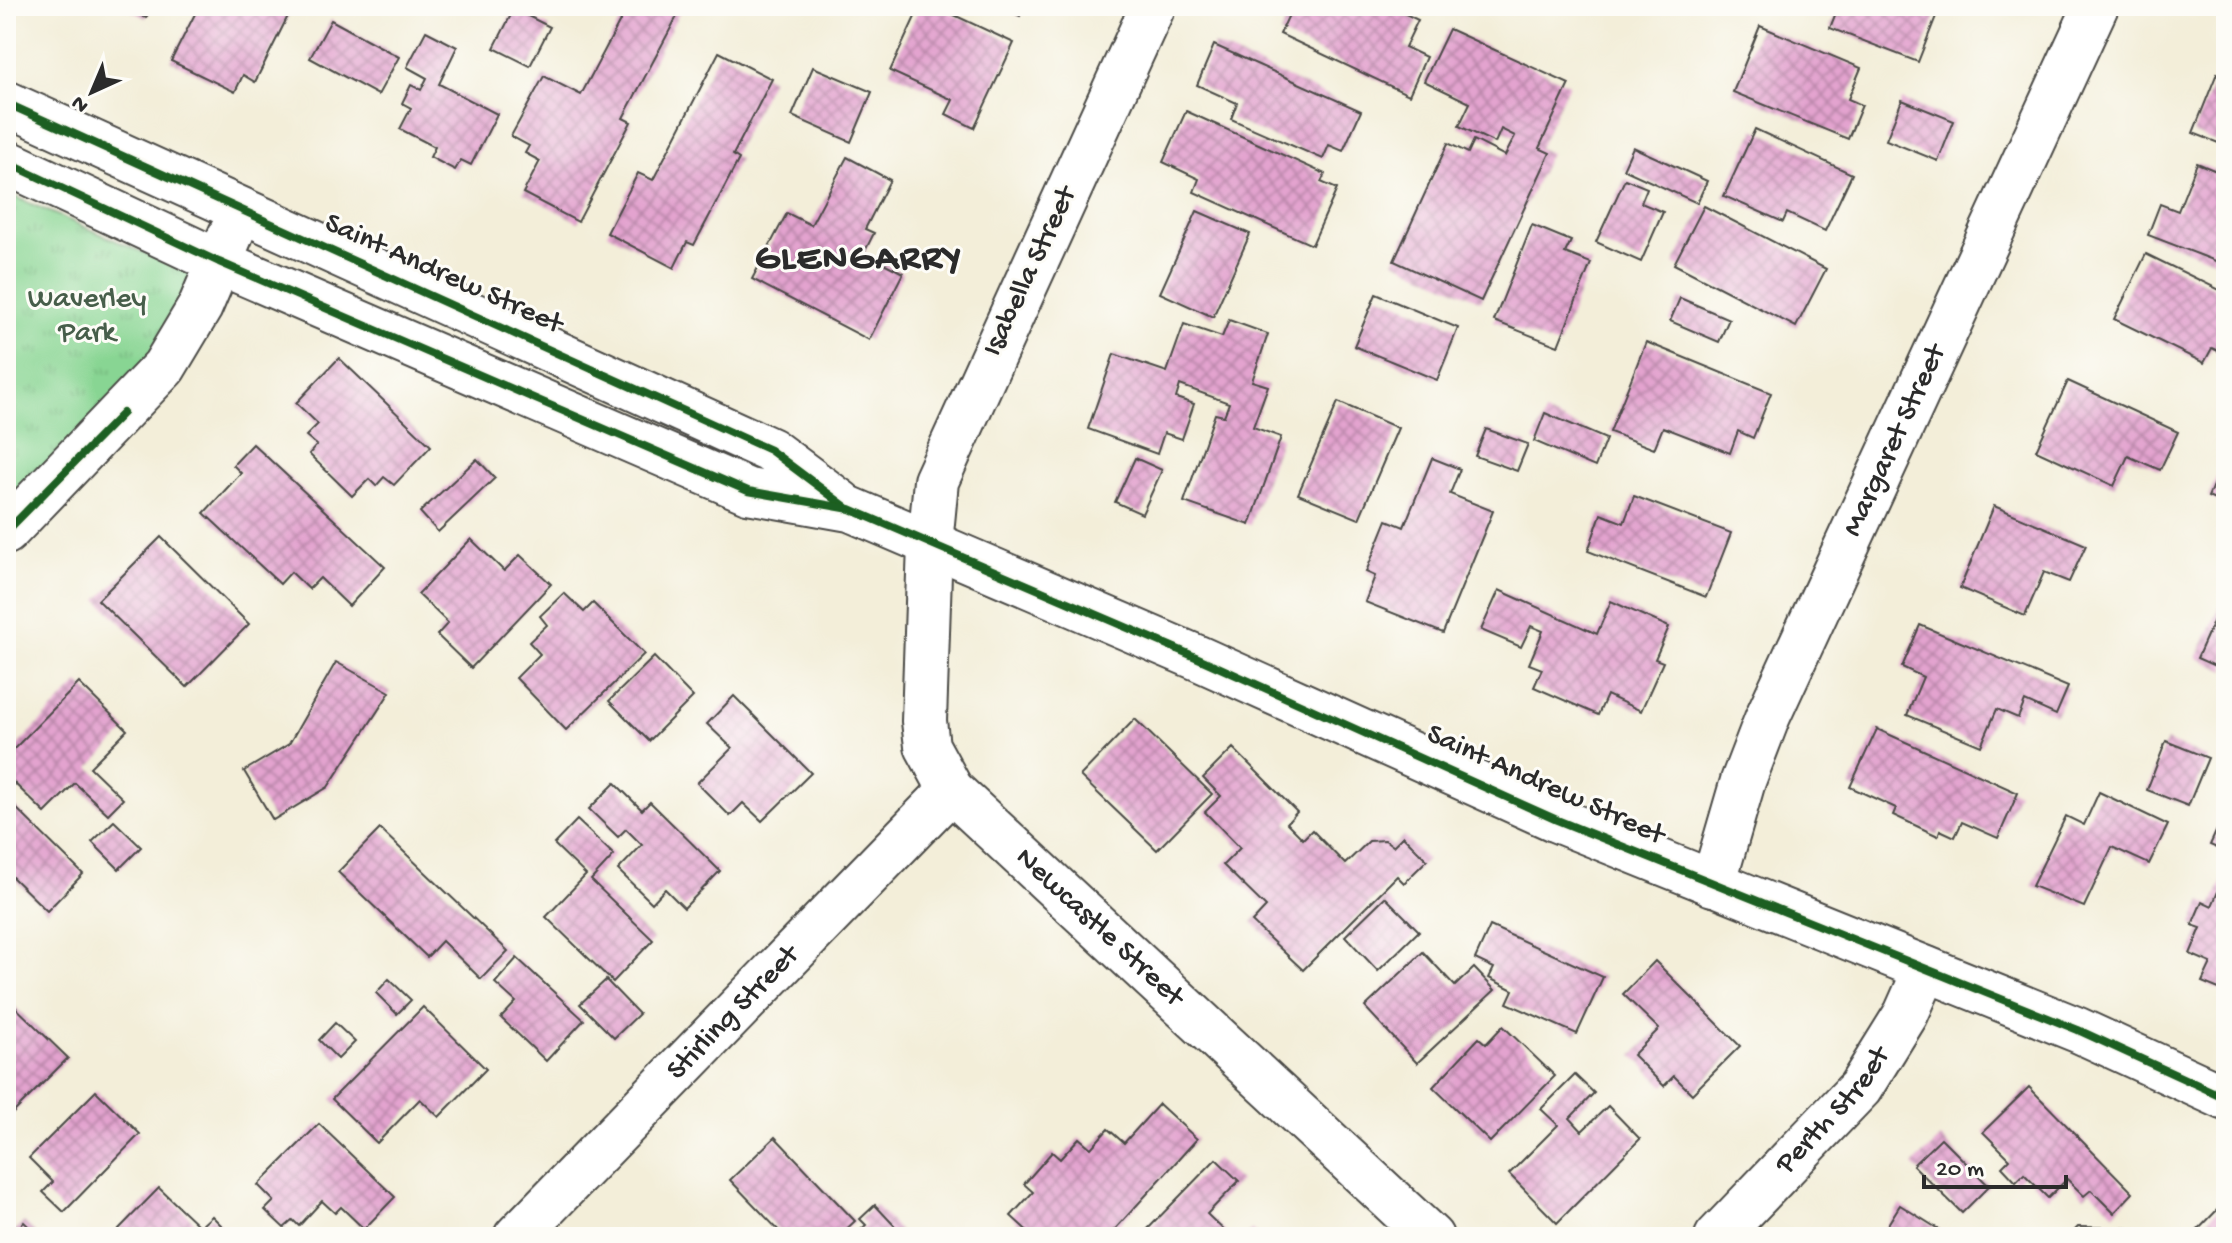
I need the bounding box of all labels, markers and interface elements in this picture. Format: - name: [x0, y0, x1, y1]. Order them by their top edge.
- north arrow: [52, 52, 132, 132]
- text: N: [67, 89, 95, 118]
- street label: Isabella Street: [976, 179, 1087, 362]
- street label: Saint Andrew Street: [319, 207, 570, 344]
- district label: GLENGARRY: [755, 238, 963, 282]
- park label: Waverley Park: [28, 283, 146, 352]
- street label: Margaret Street: [1836, 337, 1956, 542]
- street label: Saint Andrew Street: [1421, 718, 1672, 855]
- street label: Newcastle Street: [1007, 841, 1192, 1017]
- street label: Stirling Street: [660, 937, 809, 1088]
- street label: Perth Street: [1768, 1039, 1900, 1183]
- scale bar: [1924, 1139, 2066, 1189]
- text: 20 m: [1936, 1156, 1984, 1185]

